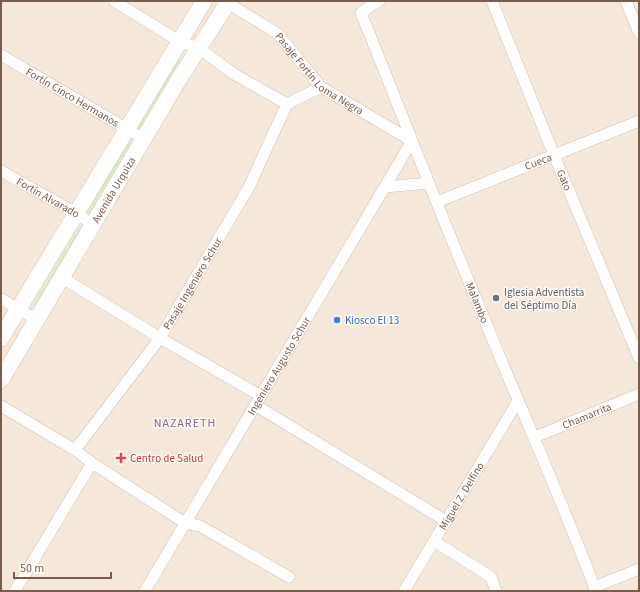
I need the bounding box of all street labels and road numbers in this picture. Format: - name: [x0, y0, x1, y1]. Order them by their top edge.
- street label: Pasaje Fortín Loma Negra: [272, 29, 366, 118]
- street label: Fortín Cinco Hermanos: [23, 64, 122, 130]
- street label: Cueca: [522, 149, 554, 174]
- street label: Avenida Urquiza: [88, 154, 139, 226]
- street label: Gato: [553, 167, 576, 193]
- street label: Fortín Alvarado: [14, 174, 83, 221]
- street label: Pasaje Ingeniero Schur: [159, 234, 225, 332]
- street label: Malambo: [462, 280, 493, 326]
- street label: Ingeniero Augusto Schur: [244, 313, 314, 418]
- street label: Chamarrita: [560, 399, 614, 432]
- street label: Miguel Z. Delfino: [435, 459, 487, 533]

